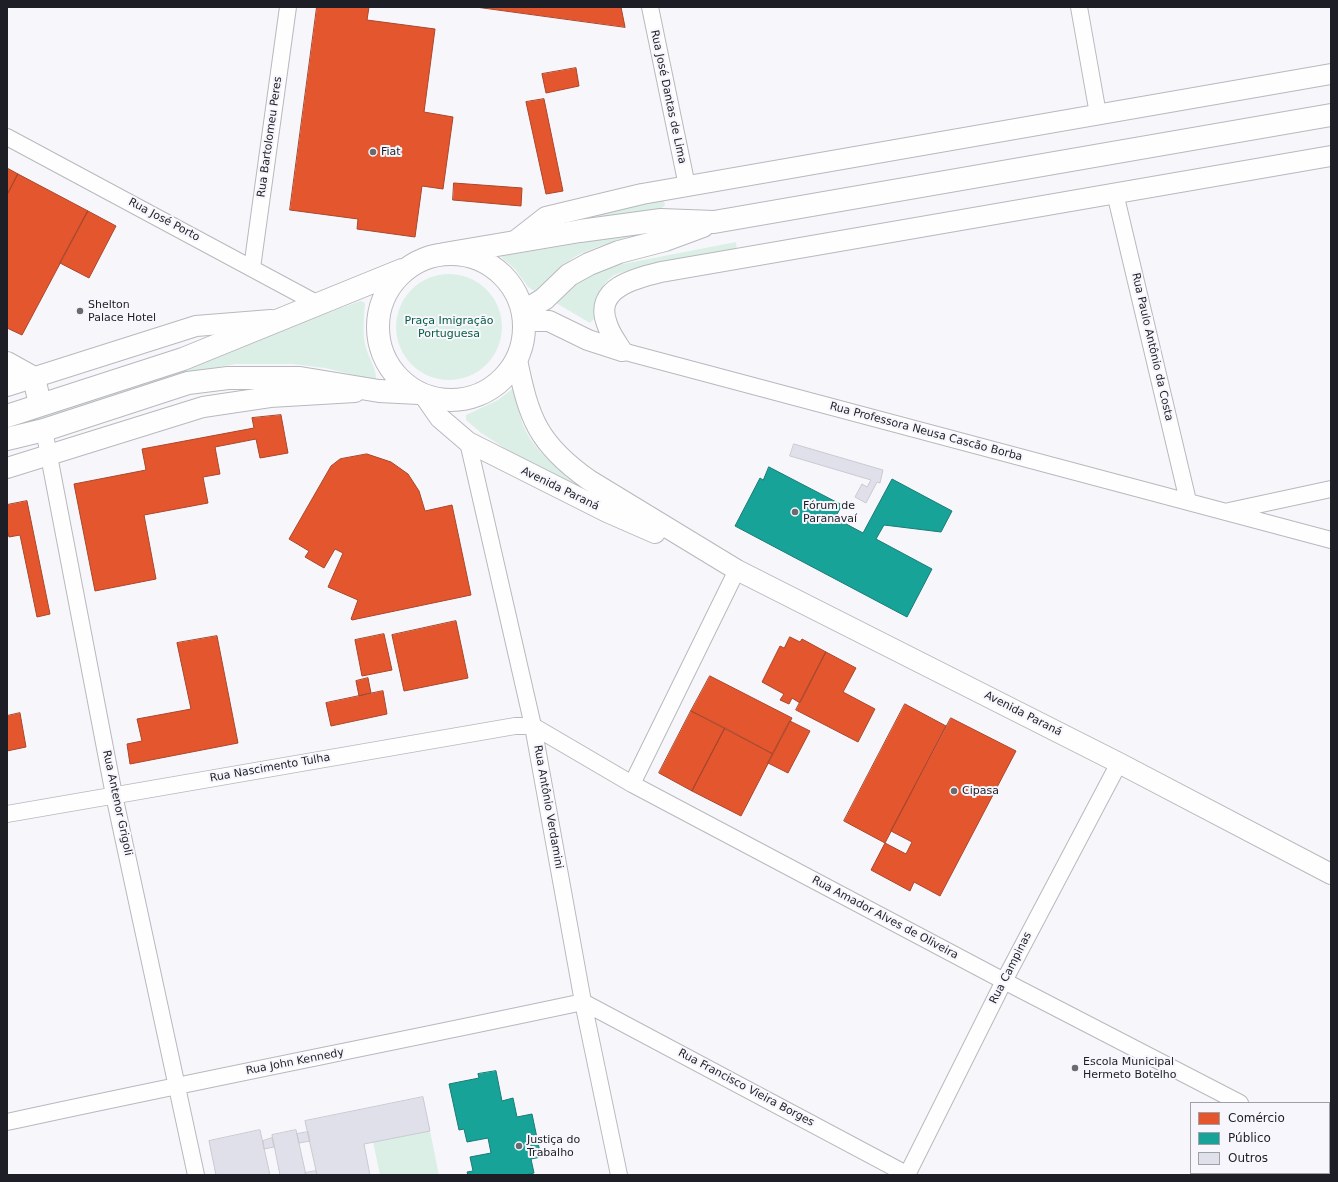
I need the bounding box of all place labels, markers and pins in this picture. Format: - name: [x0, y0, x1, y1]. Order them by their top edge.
- place label: Fiat: [381, 145, 401, 159]
- marker: Fiat: [368, 147, 378, 157]
- place label: Shelton Palace Hotel: [88, 298, 156, 324]
- marker: Shelton Palace Hotel: [75, 306, 85, 316]
- place label: Fórum de Paranavaí: [803, 499, 857, 525]
- marker: Fórum de Paranavaí: [790, 507, 800, 517]
- place label: Cipasa: [962, 784, 999, 798]
- marker: Cipasa: [949, 786, 959, 796]
- place label: Escola Municipal Hermeto Botelho: [1083, 1055, 1177, 1081]
- marker: Escola Municipal Hermeto Botelho: [1070, 1063, 1080, 1073]
- place label: Justiça do Trabalho: [527, 1133, 580, 1159]
- marker: Justiça do Trabalho: [514, 1141, 524, 1151]

